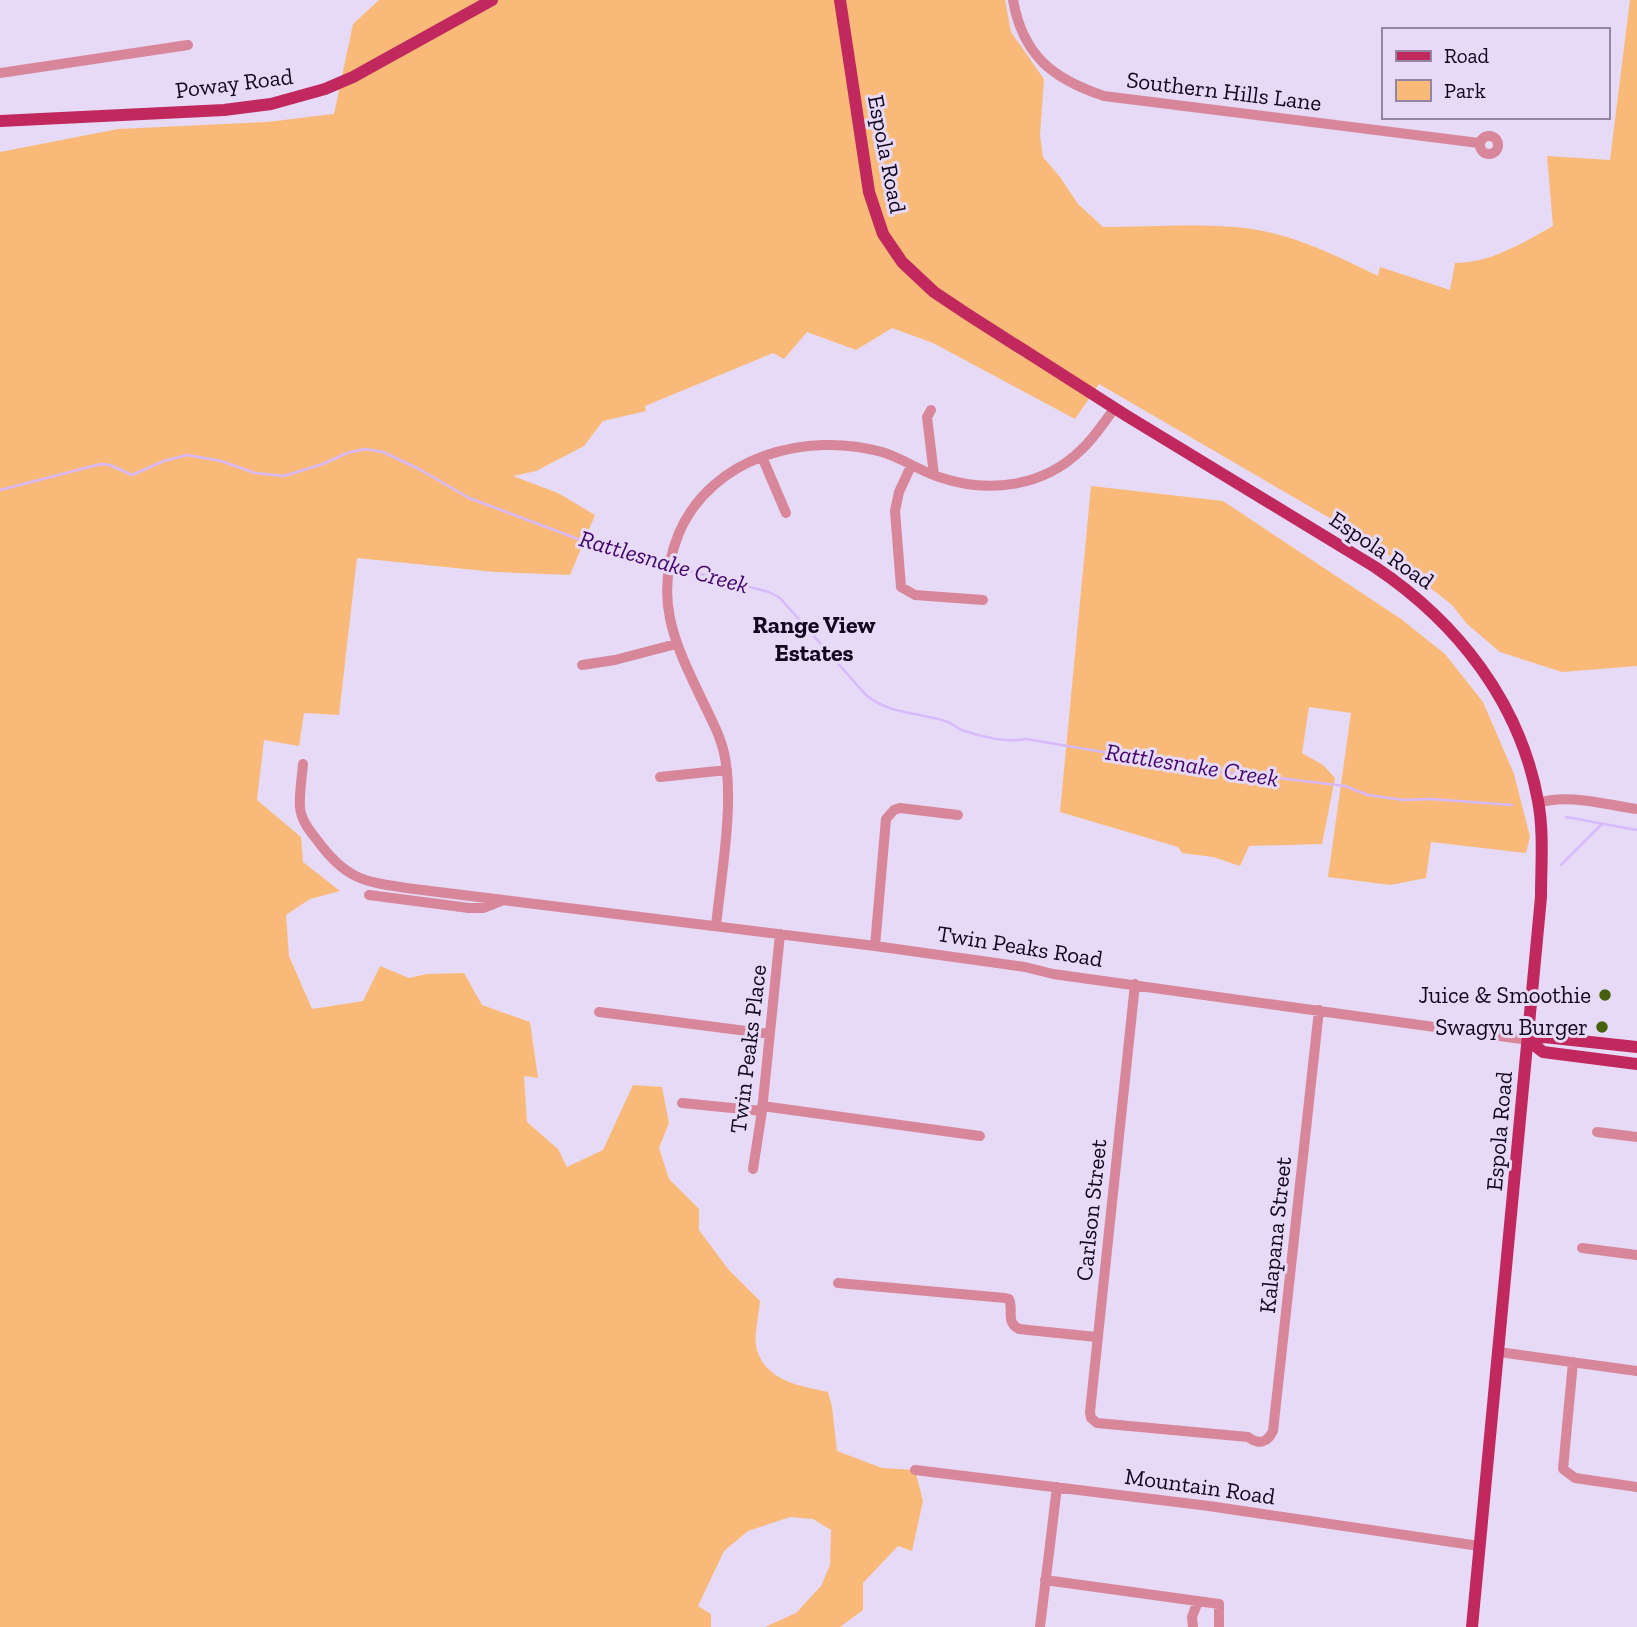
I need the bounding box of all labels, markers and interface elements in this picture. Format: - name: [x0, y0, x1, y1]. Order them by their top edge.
- legend: [1382, 28, 1609, 119]
- text: Road: [1444, 43, 1490, 68]
- street label: Poway Road: [174, 62, 295, 104]
- street label: Southern Hills Lane: [1125, 65, 1323, 117]
- text: Park: [1444, 78, 1486, 103]
- street label: Espola Road: [862, 92, 912, 216]
- street label: Espola Road: [1324, 505, 1440, 595]
- water label: Rattlesnake Creek: [576, 523, 752, 600]
- district label: Range View Estates: [752, 610, 876, 667]
- water label: Rattlesnake Creek: [1103, 737, 1281, 793]
- street label: Twin Peaks Road: [935, 919, 1105, 973]
- street label: Twin Peaks Place: [724, 963, 772, 1135]
- place label: Juice & Smoothie: [1419, 981, 1591, 1009]
- marker: Juice & Smoothie: [1597, 987, 1613, 1003]
- place label: Swagyu Burger: [1435, 1013, 1588, 1041]
- marker: Swagyu Burger: [1594, 1019, 1610, 1035]
- street label: Espola Road: [1480, 1070, 1518, 1192]
- street label: Carlson Street: [1070, 1137, 1112, 1282]
- street label: Kalapana Street: [1253, 1155, 1297, 1315]
- street label: Mountain Road: [1123, 1462, 1277, 1510]

